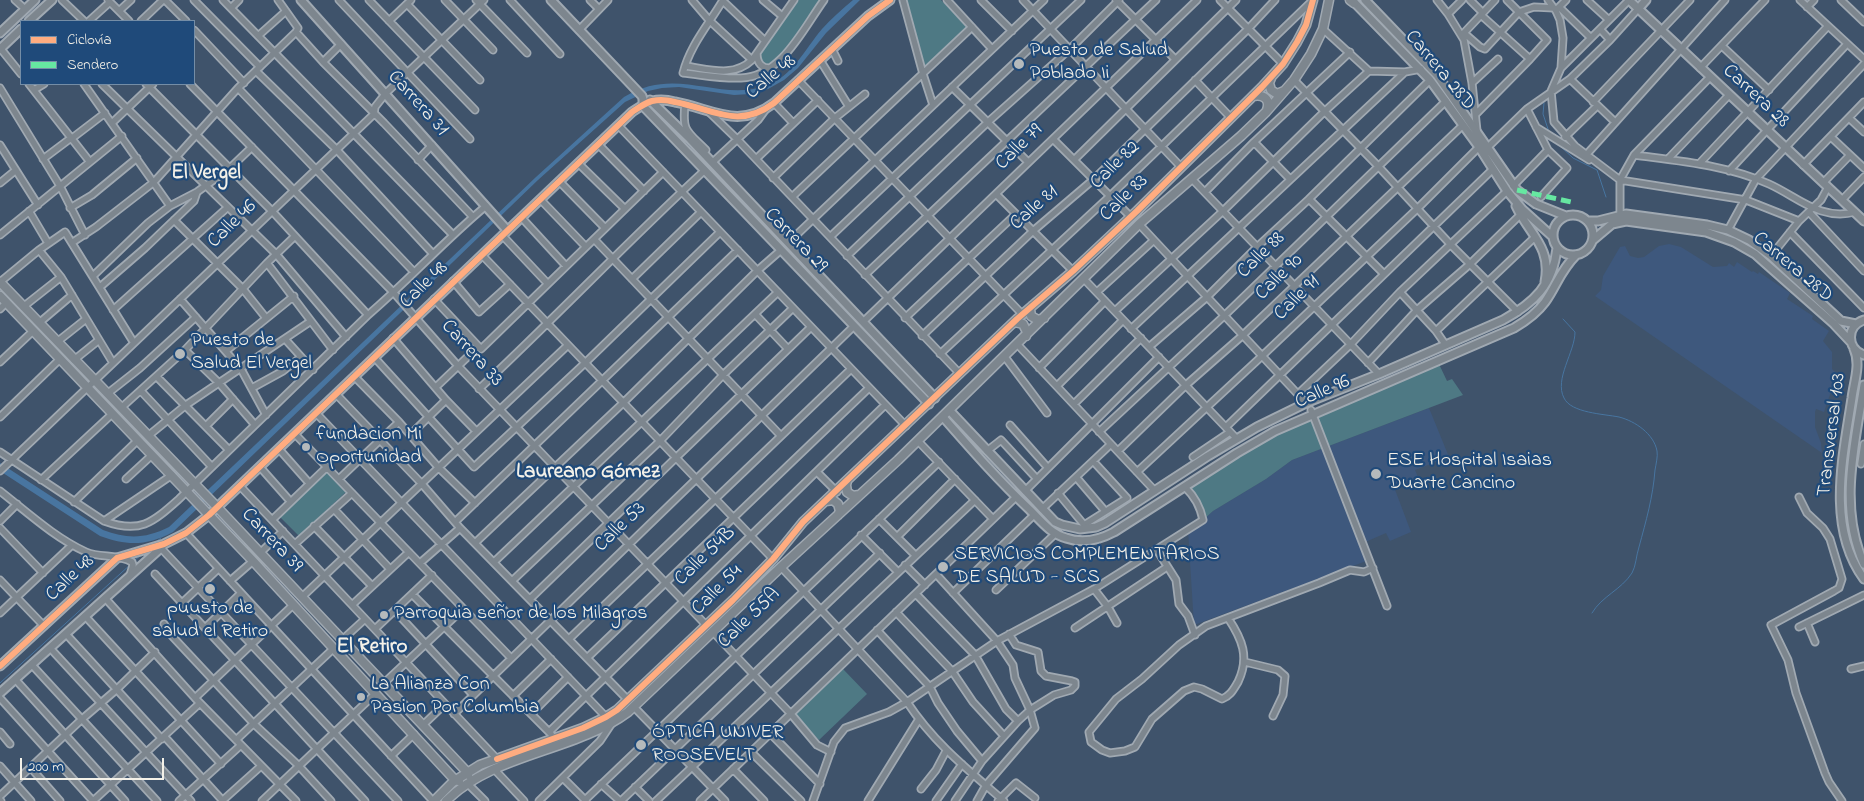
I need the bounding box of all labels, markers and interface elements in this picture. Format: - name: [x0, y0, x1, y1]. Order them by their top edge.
- legend: [20, 20, 195, 85]
- street label: Carrera 28D: [1399, 26, 1479, 116]
- text: Ciclovía: [67, 29, 112, 51]
- place label: Puesto de Salud Poblado Ii: [1030, 40, 1168, 87]
- street label: Calle 48: [742, 50, 802, 106]
- text: Sendero: [67, 54, 118, 76]
- marker: Puesto de Salud Poblado Ii: [1012, 57, 1026, 71]
- street label: Carrera 28: [1717, 60, 1793, 134]
- street label: Carrera 31: [381, 66, 453, 142]
- street label: Calle 79: [991, 120, 1049, 176]
- street label: Calle 82: [1086, 137, 1146, 195]
- district label: El Vergel: [171, 162, 241, 188]
- street label: Calle 83: [1096, 170, 1154, 228]
- street label: Calle 81: [1006, 181, 1064, 237]
- street label: Calle 46: [203, 196, 263, 254]
- street label: Carrera 29: [758, 203, 832, 279]
- street label: Calle 88: [1233, 227, 1291, 285]
- street label: Carrera 28D: [1747, 228, 1837, 308]
- street label: Calle 90: [1251, 250, 1309, 306]
- street label: Calle 48: [396, 257, 454, 315]
- street label: Calle 91: [1270, 271, 1326, 327]
- street label: Carrera 33: [435, 316, 507, 392]
- place label: Puesto de Salud El Vergel: [191, 330, 312, 377]
- marker: Puesto de Salud El Vergel: [173, 347, 187, 361]
- street label: Calle 96: [1292, 371, 1354, 415]
- street label: Transversal 103: [1813, 372, 1853, 498]
- place label: fundacion Mi Oportunidad: [316, 424, 422, 471]
- marker: fundacion Mi Oportunidad: [300, 441, 312, 453]
- place label: ESE Hospital Isaias Duarte Cancino: [1387, 450, 1552, 497]
- district label: Laureano Gómez: [516, 461, 660, 487]
- marker: ESE Hospital Isaias Duarte Cancino: [1369, 467, 1383, 481]
- street label: Calle 53: [590, 498, 652, 558]
- street label: Carrera 39: [235, 504, 307, 578]
- street label: Calle 54B: [670, 522, 742, 592]
- place label: SERVICIOS COMPLEMENTARIOS DE SALUD - SCS: [954, 544, 1220, 591]
- street label: Calle 48: [42, 550, 100, 608]
- marker: SERVICIOS COMPLEMENTARIOS DE SALUD - SCS: [936, 560, 950, 574]
- street label: Calle 54: [688, 561, 748, 621]
- marker: puusto de salud el Retiro: [203, 582, 217, 596]
- street label: Calle 55A: [714, 583, 786, 655]
- place label: puusto de salud el Retiro: [152, 598, 268, 645]
- place label: Parroquia señor de los Milagros: [394, 603, 647, 627]
- marker: Parroquia señor de los Milagros: [378, 609, 390, 621]
- district label: El Retiro: [337, 636, 407, 662]
- place label: La Alianza Con Pasion Por Columbia: [371, 674, 539, 721]
- marker: La Alianza Con Pasion Por Columbia: [355, 691, 367, 703]
- place label: ÓPTICA UNIVER ROOSEVELT: [652, 722, 783, 769]
- marker: ÓPTICA UNIVER ROOSEVELT: [634, 738, 648, 752]
- scale bar: [22, 748, 166, 780]
- text: 200 m: [28, 756, 64, 778]

